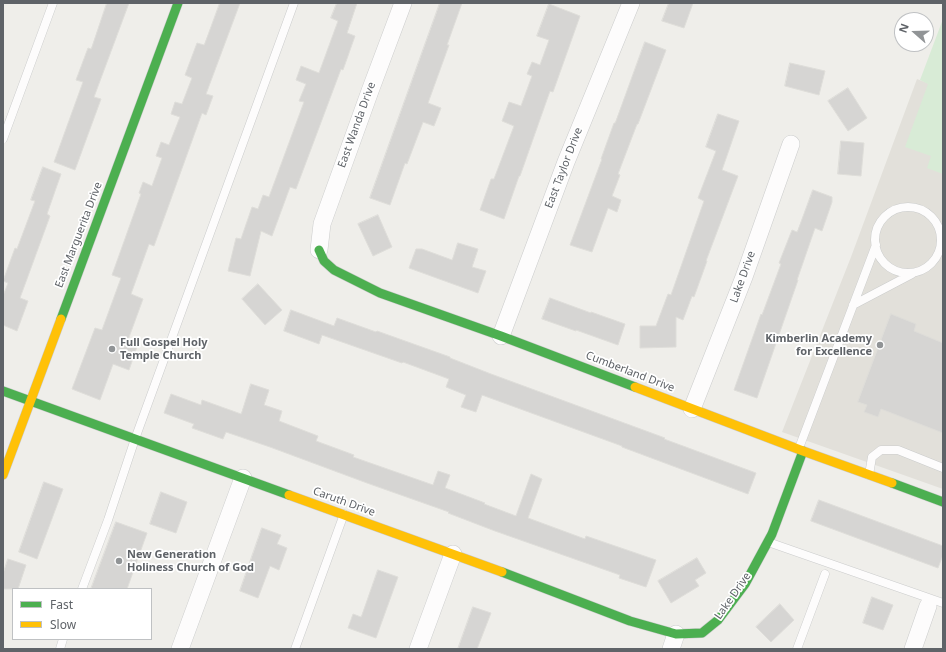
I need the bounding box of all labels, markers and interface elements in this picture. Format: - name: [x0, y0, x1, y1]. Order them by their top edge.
- north arrow: [894, 12, 934, 52]
- text: N: [895, 21, 912, 35]
- street label: East Wanda Drive: [335, 80, 379, 170]
- street label: East Taylor Drive: [543, 126, 585, 210]
- street label: East Marguerita Drive: [53, 180, 105, 290]
- street label: Lake Drive: [728, 249, 758, 305]
- place label: Kimberlin Academy for Excellence: [765, 332, 872, 358]
- place label: Full Gospel Holy Temple Church: [120, 336, 207, 362]
- marker: Kimberlin Academy for Excellence: [875, 340, 885, 350]
- marker: Full Gospel Holy Temple Church: [107, 344, 117, 354]
- street label: Cumberland Drive: [584, 349, 676, 395]
- street label: Caruth Drive: [311, 485, 377, 519]
- place label: New Generation Holiness Church of God: [127, 548, 254, 574]
- marker: New Generation Holiness Church of God: [114, 556, 124, 566]
- street label: Lake Drive: [712, 570, 754, 622]
- legend: [12, 588, 152, 640]
- text: Fast: [50, 596, 73, 613]
- text: Slow: [50, 616, 76, 633]

